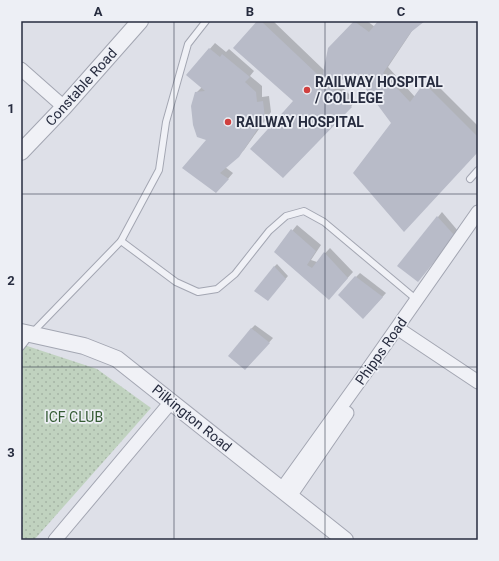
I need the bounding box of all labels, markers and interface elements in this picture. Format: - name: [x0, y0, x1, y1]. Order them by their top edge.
- text: A: [94, 4, 103, 19]
- text: B: [246, 4, 254, 19]
- text: C: [397, 4, 406, 19]
- street label: Constable Road: [42, 45, 120, 129]
- place label: RAILWAY HOSPITAL / COLLEGE: [314, 74, 443, 106]
- marker: RAILWAY HOSPITAL / COLLEGE: [302, 85, 312, 95]
- text: 1: [7, 101, 15, 116]
- place label: RAILWAY HOSPITAL: [236, 114, 364, 130]
- marker: RAILWAY HOSPITAL: [223, 117, 233, 127]
- text: 2: [7, 273, 15, 288]
- street label: Phipps Road: [352, 314, 410, 388]
- street label: Pilkington Road: [149, 381, 235, 455]
- park label: ICF CLUB: [45, 409, 103, 425]
- text: 3: [7, 445, 15, 460]

